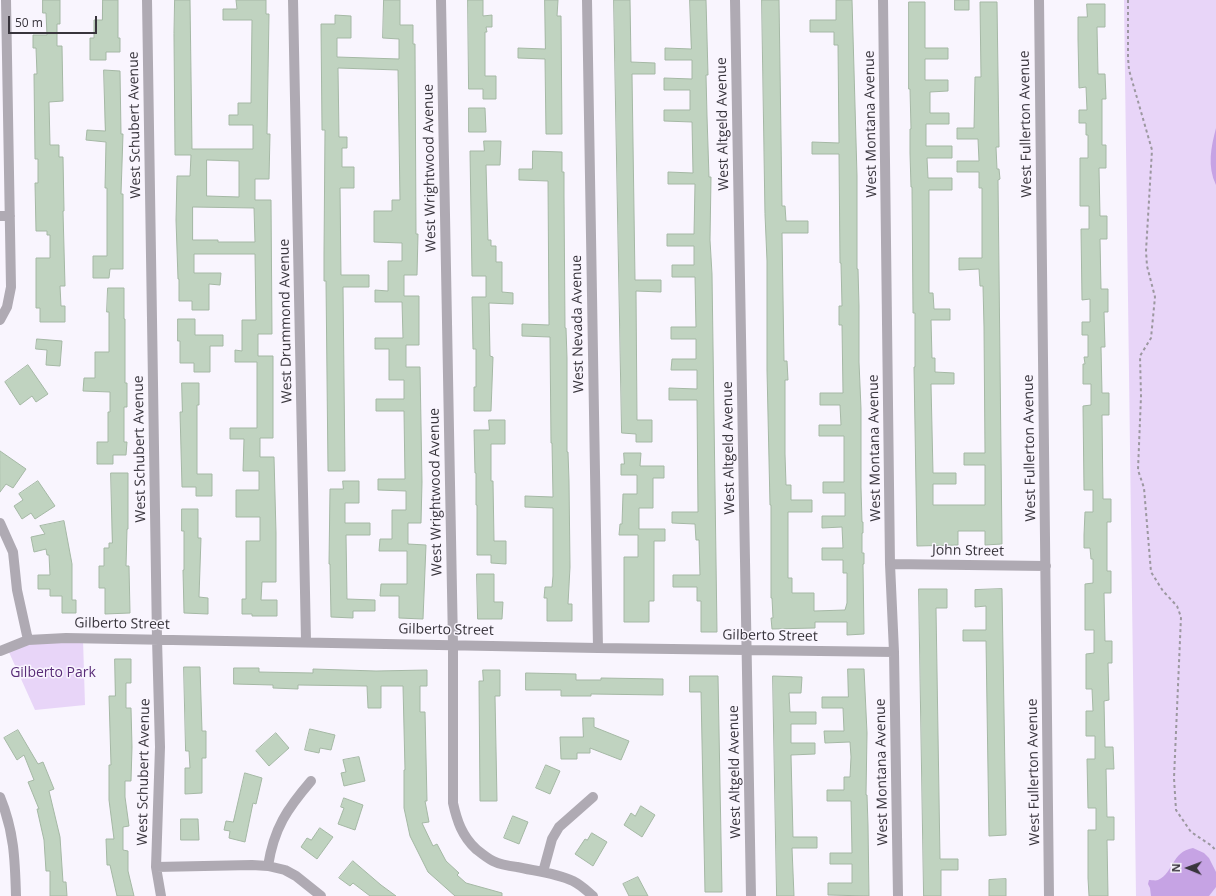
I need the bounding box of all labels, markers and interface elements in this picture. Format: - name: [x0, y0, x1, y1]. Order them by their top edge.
- scale bar: [10, 8, 99, 34]
- text: 50 m: [15, 14, 43, 31]
- street label: West Montana Avenue: [861, 50, 881, 198]
- street label: West Fullerton Avenue: [1016, 50, 1036, 198]
- street label: West Schubert Avenue: [125, 51, 145, 199]
- street label: West Altgeld Avenue: [713, 57, 733, 191]
- street label: West Wrightwood Avenue: [420, 84, 440, 252]
- street label: West Drummond Avenue: [276, 239, 296, 403]
- street label: West Nevada Avenue: [568, 255, 588, 393]
- street label: West Montana Avenue: [865, 374, 885, 522]
- street label: West Fullerton Avenue: [1020, 374, 1040, 522]
- street label: West Schubert Avenue: [130, 375, 150, 523]
- street label: West Altgeld Avenue: [719, 381, 739, 515]
- street label: West Wrightwood Avenue: [426, 408, 446, 576]
- street label: John Street: [932, 542, 1004, 560]
- street label: Gilberto Street: [74, 615, 170, 633]
- street label: Gilberto Street: [398, 621, 494, 639]
- street label: Gilberto Street: [722, 627, 818, 645]
- park label: Gilberto Park: [10, 665, 96, 681]
- street label: West Schubert Avenue: [134, 698, 154, 846]
- street label: West Montana Avenue: [872, 698, 892, 846]
- street label: West Fullerton Avenue: [1024, 698, 1044, 846]
- street label: West Altgeld Avenue: [725, 705, 745, 839]
- north arrow: [1168, 848, 1208, 888]
- text: N: [1168, 863, 1183, 872]

